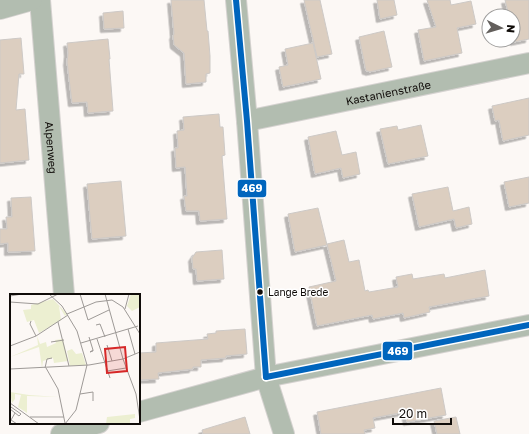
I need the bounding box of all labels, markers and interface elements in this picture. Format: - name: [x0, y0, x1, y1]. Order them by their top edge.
- north arrow: [481, 8, 521, 48]
- text: N: [505, 24, 518, 34]
- street label: Kastanienstraße: [344, 77, 432, 107]
- street label: Alpenweg: [43, 121, 61, 174]
- line badge: 469: [237, 179, 267, 198]
- text: 469: [242, 181, 262, 194]
- place label: Lange Brede: [268, 286, 328, 298]
- marker: Lange Brede: [255, 287, 265, 297]
- inset map: [10, 294, 140, 424]
- line badge: 469: [382, 341, 413, 361]
- text: 469: [388, 344, 408, 357]
- scale bar: [393, 400, 451, 426]
- text: 20 m: [399, 406, 427, 421]

